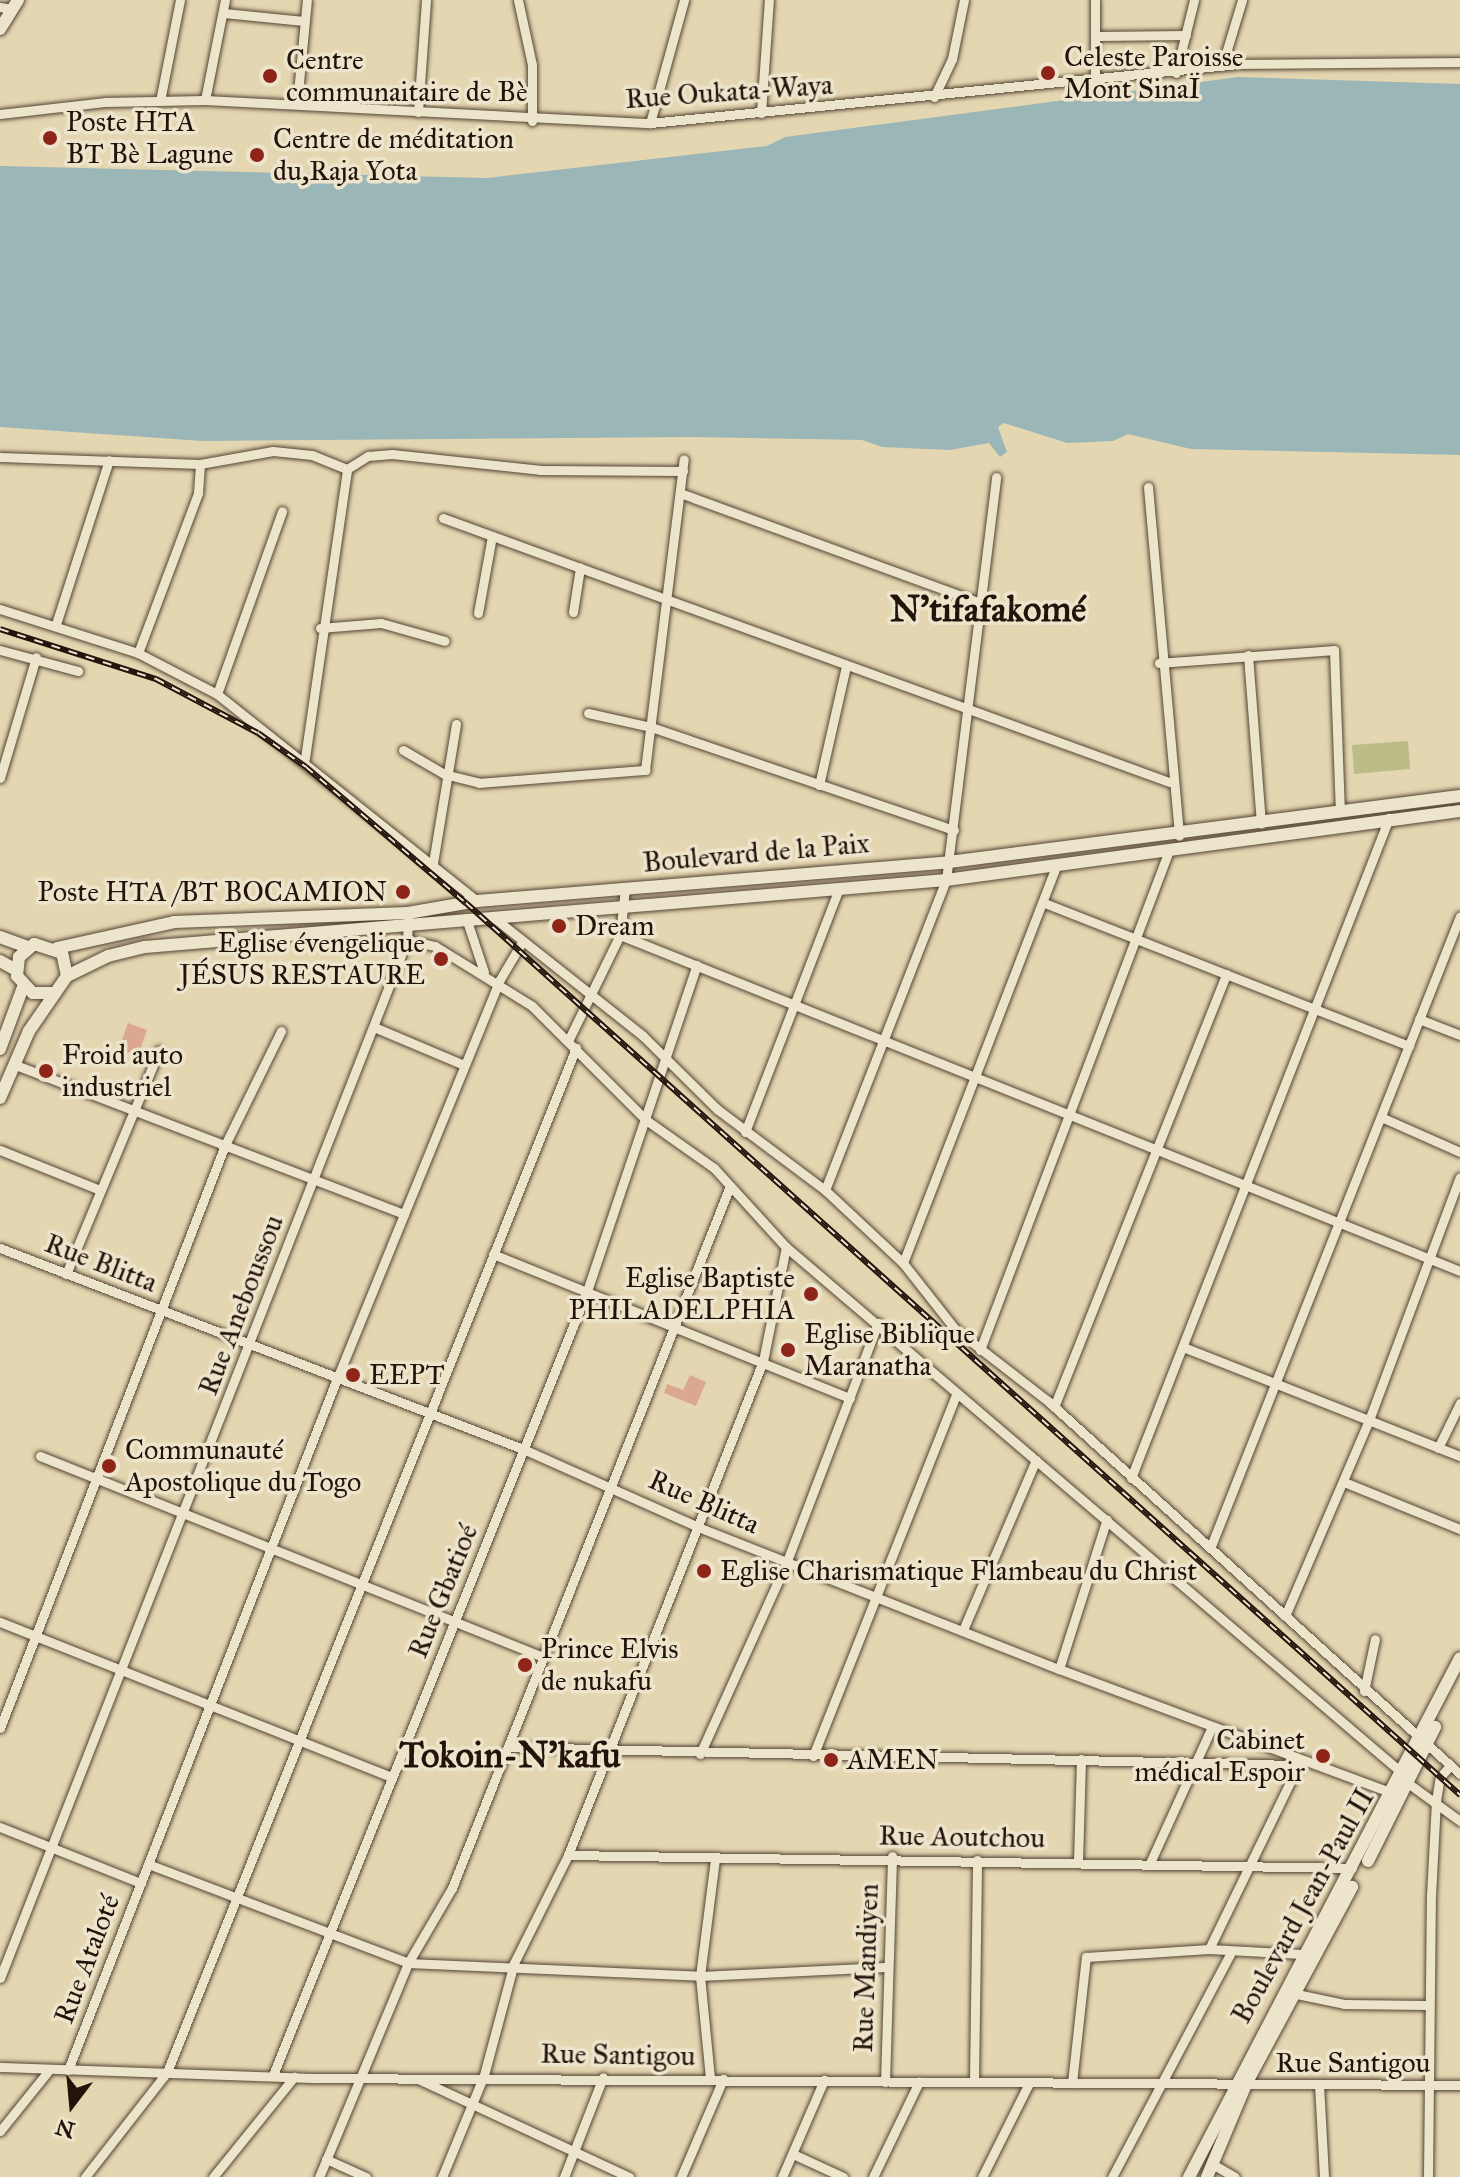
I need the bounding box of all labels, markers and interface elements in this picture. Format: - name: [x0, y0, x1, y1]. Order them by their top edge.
- place label: Celeste Paroisse Mont SinaÏ: [1064, 40, 1244, 106]
- place label: Centre communaitaire de Bè: [286, 43, 528, 109]
- marker: Celeste Paroisse Mont SinaÏ: [1039, 64, 1057, 82]
- marker: Centre communaitaire de Bè: [261, 67, 279, 85]
- street label: Rue Oukata-Waya: [624, 68, 834, 116]
- place label: Poste HTA BT Bè Lagune: [66, 105, 234, 171]
- place label: Centre de méditation du,Raja Yota: [273, 122, 514, 188]
- marker: Poste HTA BT Bè Lagune: [41, 129, 59, 147]
- marker: Centre de méditation du,Raja Yota: [248, 146, 266, 164]
- district label: N'tifafakomé: [890, 588, 1086, 632]
- street label: Boulevard de la Paix: [641, 826, 871, 880]
- place label: Poste HTA /BT BOCAMION: [37, 875, 387, 909]
- marker: Poste HTA /BT BOCAMION: [394, 883, 412, 901]
- place label: Dream: [575, 909, 654, 943]
- marker: Dream: [550, 917, 568, 935]
- place label: Eglise évengelique JÉSUS RESTAURE: [179, 926, 425, 992]
- marker: Eglise évengelique JÉSUS RESTAURE: [432, 950, 450, 968]
- place label: Froid auto industriel: [62, 1038, 183, 1104]
- marker: Froid auto industriel: [37, 1062, 55, 1080]
- street label: Rue Aneboussou: [191, 1210, 291, 1400]
- street label: Rue Blitta: [40, 1226, 162, 1300]
- place label: Eglise Baptiste PHILADELPHIA: [569, 1261, 795, 1327]
- marker: Eglise Baptiste PHILADELPHIA: [802, 1285, 820, 1303]
- place label: Eglise Biblique Maranatha: [804, 1317, 975, 1383]
- marker: Eglise Biblique Maranatha: [779, 1341, 797, 1359]
- place label: EEPT: [369, 1358, 445, 1392]
- marker: EEPT: [344, 1366, 362, 1384]
- place label: Communauté Apostolique du Togo: [125, 1433, 361, 1499]
- marker: Communauté Apostolique du Togo: [100, 1457, 118, 1475]
- street label: Rue Blitta: [644, 1463, 764, 1541]
- street label: Rue Gbatioé: [401, 1519, 485, 1663]
- place label: Eglise Charismatique Flambeau du Christ: [720, 1554, 1197, 1588]
- marker: Eglise Charismatique Flambeau du Christ: [695, 1562, 713, 1580]
- place label: Prince Elvis de nukafu: [541, 1632, 678, 1698]
- marker: Prince Elvis de nukafu: [516, 1656, 534, 1674]
- place label: Cabinet médical Espoir: [1134, 1723, 1305, 1789]
- district label: Tokoin-N'kafu: [399, 1734, 621, 1778]
- place label: AMEN: [847, 1743, 939, 1777]
- marker: Cabinet médical Espoir: [1312, 1745, 1334, 1767]
- marker: AMEN: [822, 1751, 840, 1769]
- street label: Boulevard Jean-Paul II: [1224, 1783, 1382, 2029]
- street label: Rue Aoutchou: [879, 1819, 1045, 1855]
- street label: Rue Mandiyen: [846, 1883, 886, 2053]
- street label: Rue Ataloté: [47, 1890, 127, 2028]
- street label: Rue Santigou: [540, 2037, 696, 2073]
- street label: Rue Santigou: [1276, 2046, 1430, 2080]
- north arrow: [32, 2065, 112, 2145]
- text: N: [53, 2113, 78, 2144]

